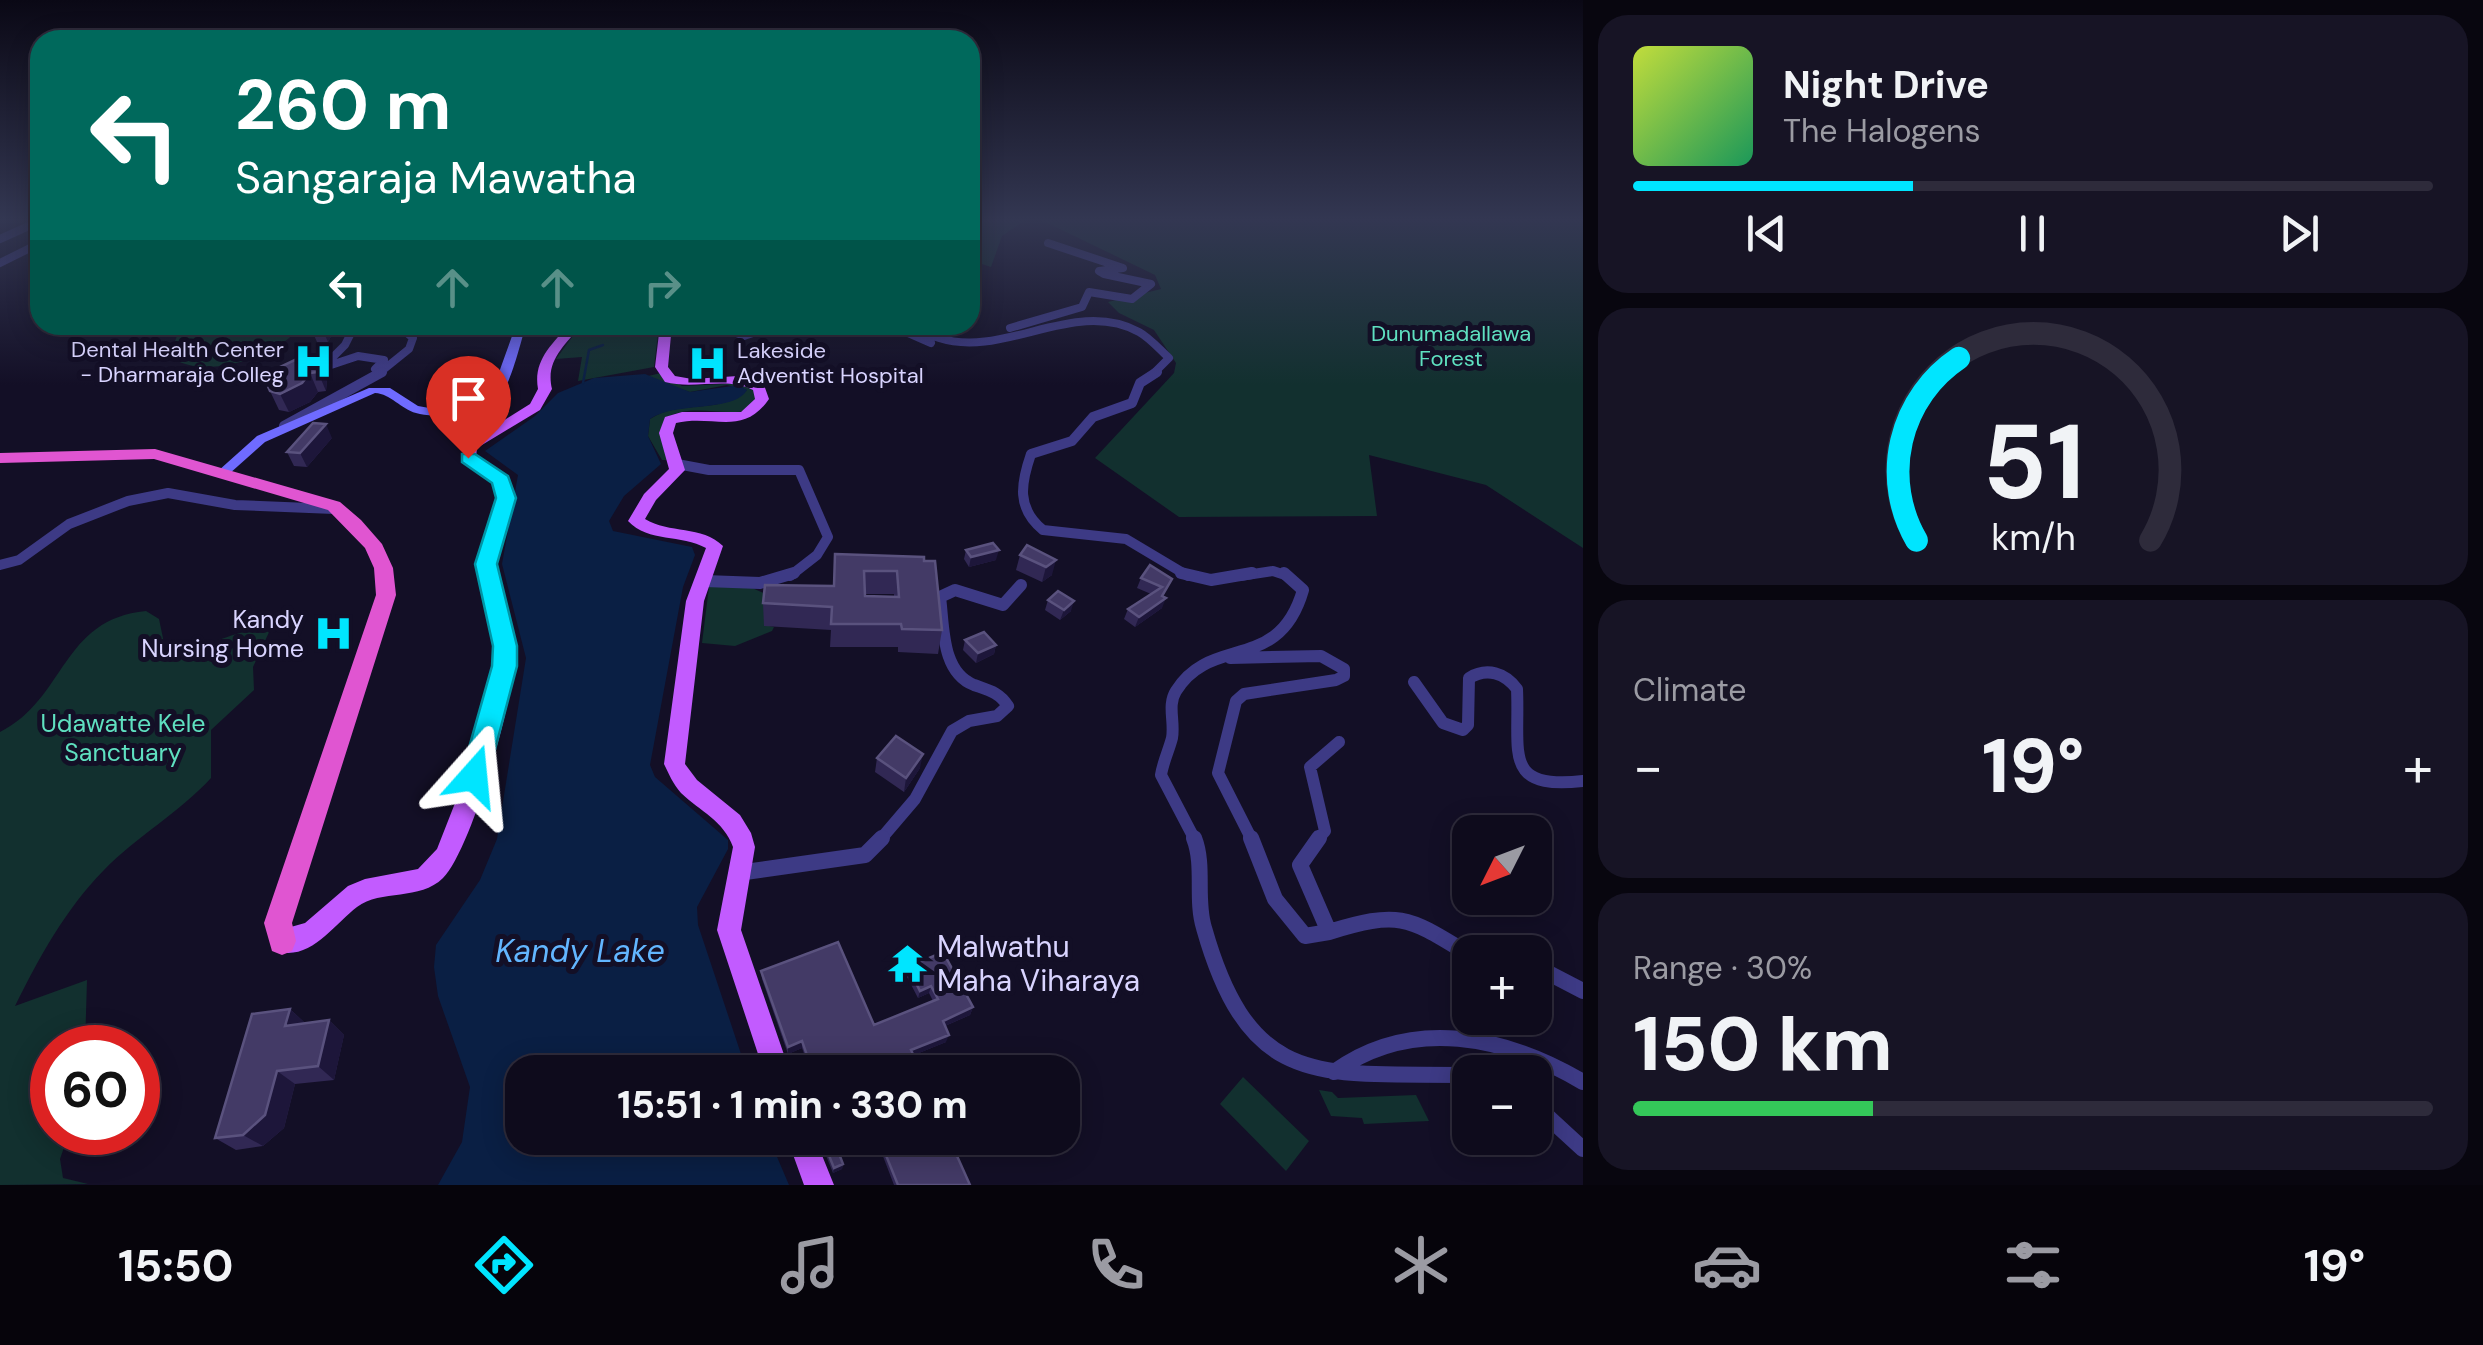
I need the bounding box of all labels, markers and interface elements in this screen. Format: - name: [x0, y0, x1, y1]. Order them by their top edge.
- text: 260 m: [235, 60, 451, 151]
- text: Night Drive: [1783, 60, 1989, 110]
- icon: left: [70, 70, 200, 200]
- text: The Halogens: [1783, 110, 1981, 152]
- text: Sangaraja Mawatha: [235, 148, 637, 207]
- icon: previous: [1739, 206, 1794, 261]
- icon: pause: [2005, 206, 2060, 261]
- icon: next: [2272, 206, 2327, 261]
- icon: left: [320, 260, 375, 315]
- icon: ahead: [425, 260, 480, 315]
- icon: ahead: [530, 260, 585, 315]
- icon: right: [635, 260, 690, 315]
- park label: Dunumadallawa Forest: [1371, 319, 1531, 373]
- place label: Dental Health Center - Dharmaraja Colleg: [71, 335, 284, 389]
- place label: Lakeside Adventist Hospital: [737, 336, 924, 390]
- hospital icon: Dental Health Center - Dharmaraja Colleg: [293, 341, 335, 383]
- hospital icon: Lakeside Adventist Hospital: [686, 342, 728, 384]
- pin: [426, 356, 511, 459]
- icon: arrive: [441, 371, 496, 426]
- text: 51: [1982, 395, 2084, 530]
- text: km/h: [1991, 515, 2075, 561]
- place label: Kandy Nursing Home: [141, 603, 304, 665]
- hospital icon: Kandy Nursing Home: [313, 612, 355, 654]
- text: Climate: [1633, 669, 1747, 711]
- park label: Udawatte Kele Sanctuary: [40, 707, 206, 769]
- text: 19°: [1982, 718, 2084, 815]
- position arrow: [422, 724, 526, 828]
- text: −: [1633, 731, 1663, 803]
- text: +: [2403, 731, 2433, 803]
- north arrow: [1452, 815, 1552, 915]
- map controls: [1452, 815, 1552, 1155]
- place label: Malwathu Maha Viharaya: [937, 927, 1140, 1000]
- water label: Kandy Lake: [495, 930, 665, 972]
- button: +: [1452, 935, 1552, 1035]
- temple icon: Malwathu Maha Viharaya: [886, 943, 928, 985]
- text: Range · 30%: [1633, 947, 1812, 989]
- text: 150 km: [1633, 996, 1893, 1093]
- speed limit sign: 60: [30, 1025, 160, 1155]
- button: −: [1452, 1055, 1552, 1155]
- text: 15:51 · 1 min · 330 m: [617, 1080, 968, 1130]
- icon: directions: [469, 1230, 539, 1300]
- icon: music: [775, 1230, 845, 1300]
- icon: phone: [1081, 1230, 1151, 1300]
- icon: climate: [1386, 1230, 1456, 1300]
- icon: car: [1692, 1230, 1762, 1300]
- icon: filters: [1998, 1230, 2068, 1300]
- text: 15:50: [118, 1236, 233, 1295]
- text: 19°: [2304, 1236, 2365, 1295]

